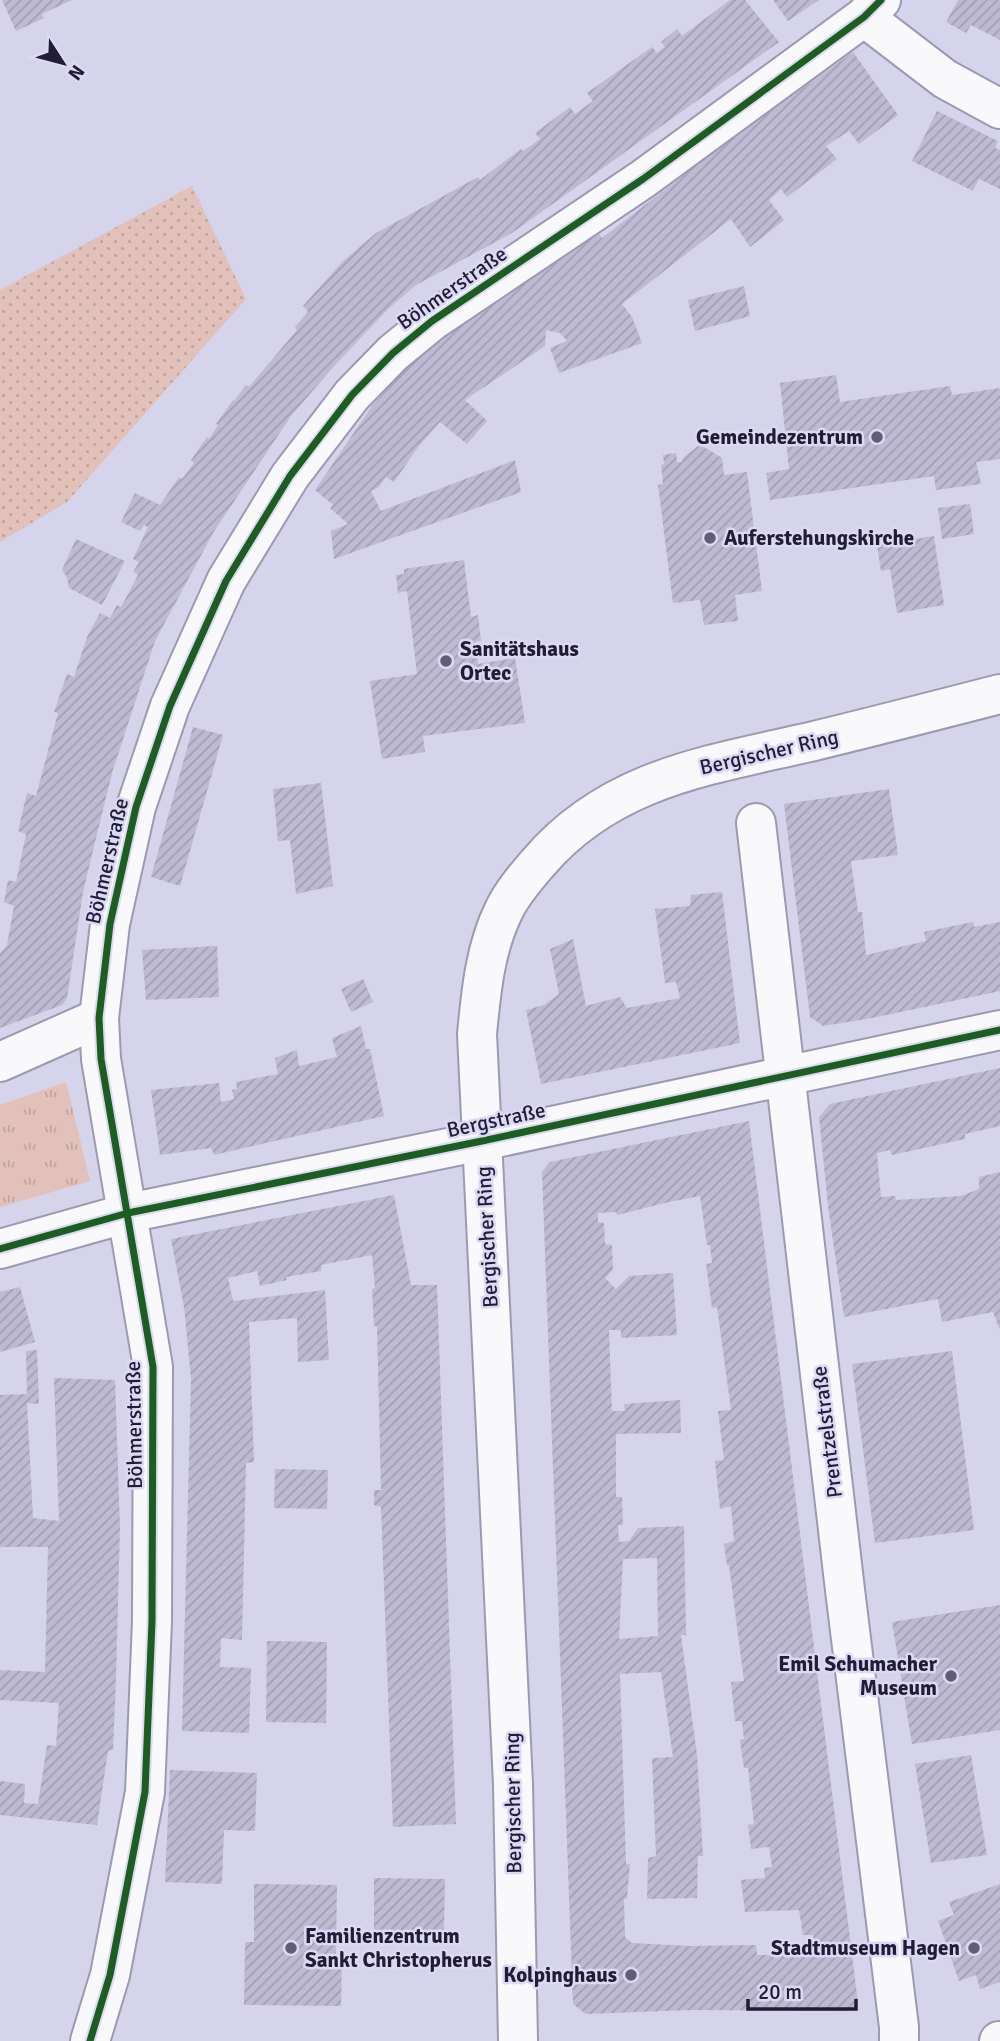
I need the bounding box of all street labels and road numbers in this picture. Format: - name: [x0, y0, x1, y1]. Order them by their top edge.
- street label: Böhmerstraße: [392, 241, 512, 335]
- street label: Bergischer Ring: [697, 723, 841, 781]
- street label: Böhmerstraße: [80, 795, 134, 927]
- street label: Bergstraße: [444, 1097, 548, 1143]
- street label: Bergischer Ring: [470, 1166, 504, 1308]
- street label: Böhmerstraße: [120, 1361, 148, 1489]
- street label: Prentzelstraße: [806, 1365, 848, 1499]
- street label: Bergischer Ring: [499, 1732, 527, 1874]

